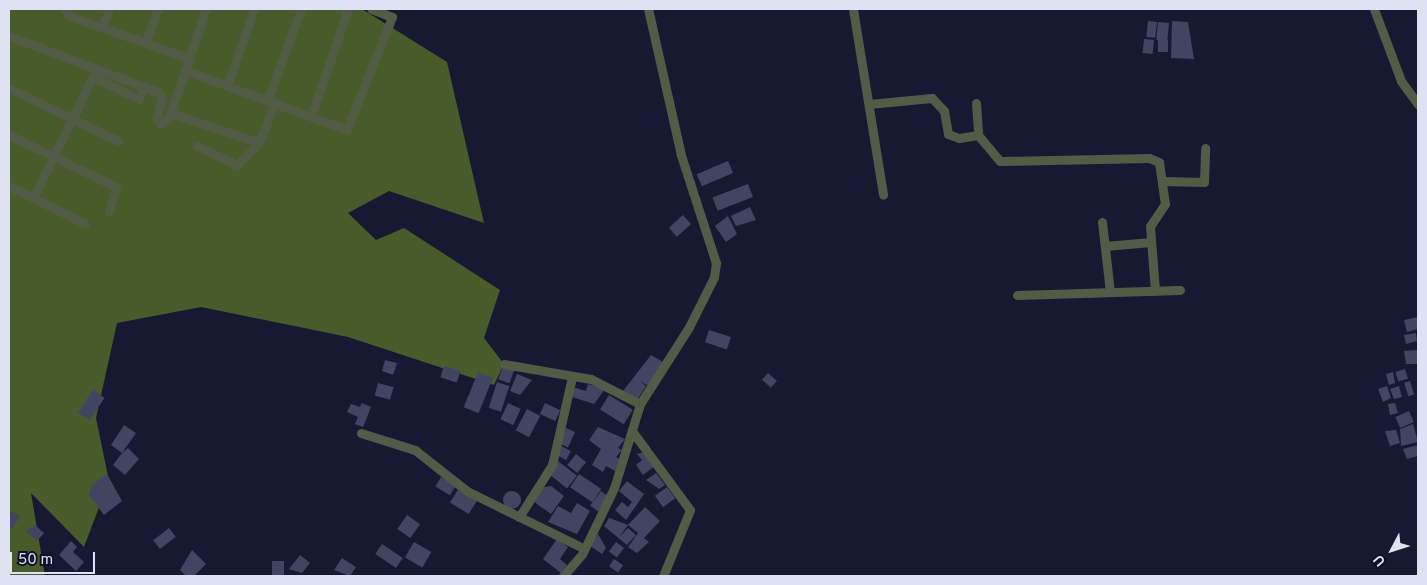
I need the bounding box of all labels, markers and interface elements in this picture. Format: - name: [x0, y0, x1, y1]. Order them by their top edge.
- north arrow: [1367, 525, 1417, 575]
- scale bar: [12, 542, 98, 574]
- text: 50 m: [18, 551, 53, 570]
- text: U: [1370, 551, 1390, 569]

